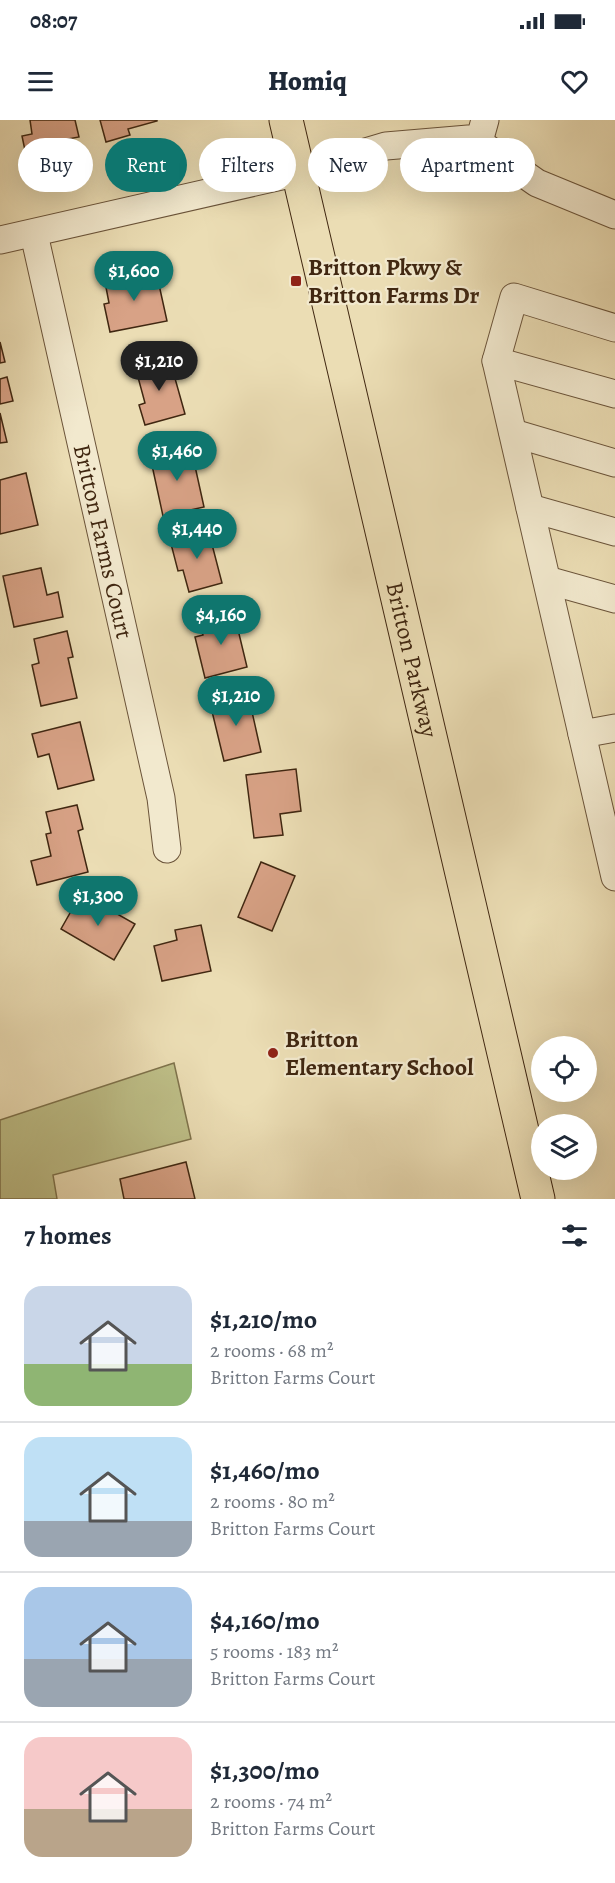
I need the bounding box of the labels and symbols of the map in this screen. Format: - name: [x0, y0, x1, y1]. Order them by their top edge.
- pin: $1,600: [85, 251, 183, 302]
- place label: Britton Pkwy & Britton Farms Dr: [308, 251, 480, 311]
- marker: Britton Pkwy & Britton Farms Dr: [289, 274, 303, 288]
- pin: $1,210: [110, 341, 208, 392]
- pin: $1,460: [128, 431, 226, 482]
- street label: Britton Farms Court: [66, 441, 141, 642]
- pin: $1,440: [148, 509, 246, 560]
- street label: Britton Parkway: [378, 578, 446, 741]
- pin: $4,160: [172, 595, 270, 646]
- pin: $1,210: [187, 676, 285, 727]
- pin: $1,300: [49, 876, 147, 927]
- place label: Britton Elementary School: [285, 1023, 474, 1083]
- marker: Britton Elementary School: [266, 1046, 280, 1060]

